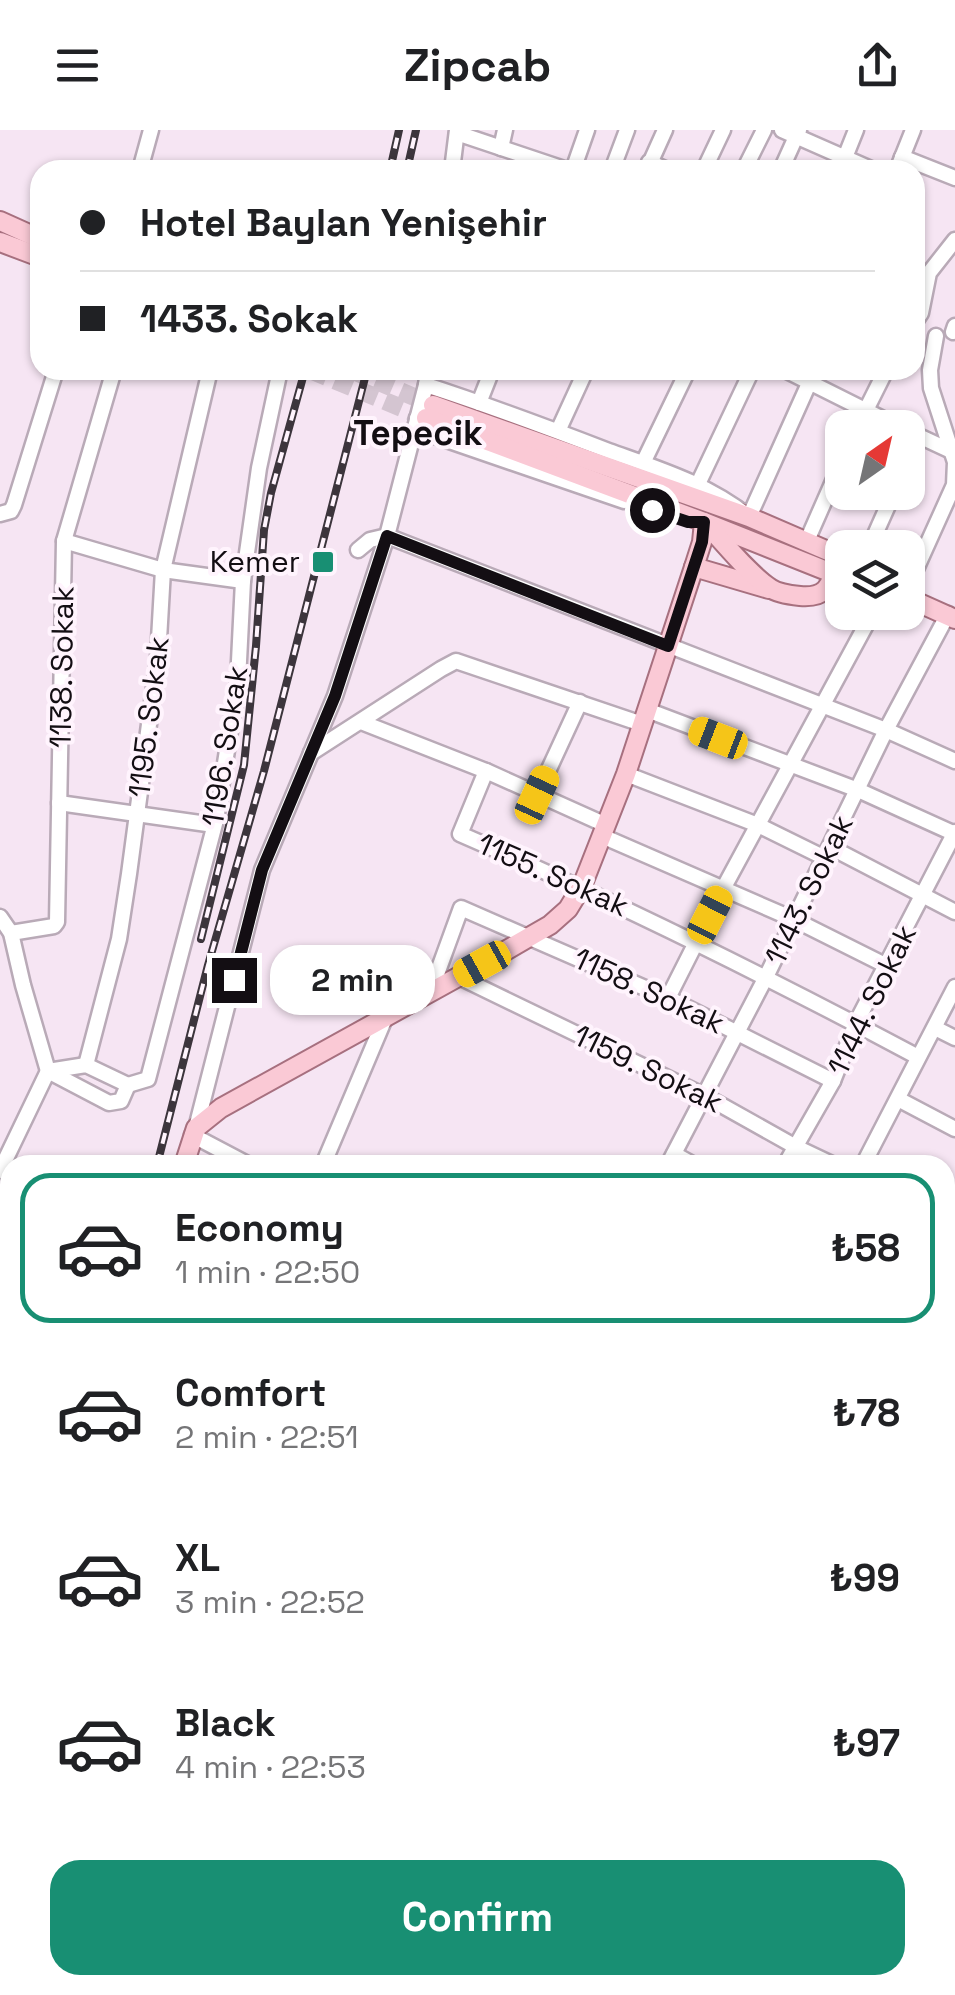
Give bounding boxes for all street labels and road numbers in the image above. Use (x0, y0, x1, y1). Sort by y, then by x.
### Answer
street label: 1138. Sokak (41, 586, 82, 748)
street label: 1195. Sokak (119, 634, 178, 800)
street label: 1196. Sokak (193, 663, 256, 829)
street label: 1143. Sokak (755, 808, 862, 971)
street label: 1155. Sokak (472, 824, 635, 925)
street label: 1144. Sokak (818, 918, 925, 1082)
street label: 1158. Sokak (567, 939, 731, 1042)
street label: 1159. Sokak (567, 1016, 729, 1121)

